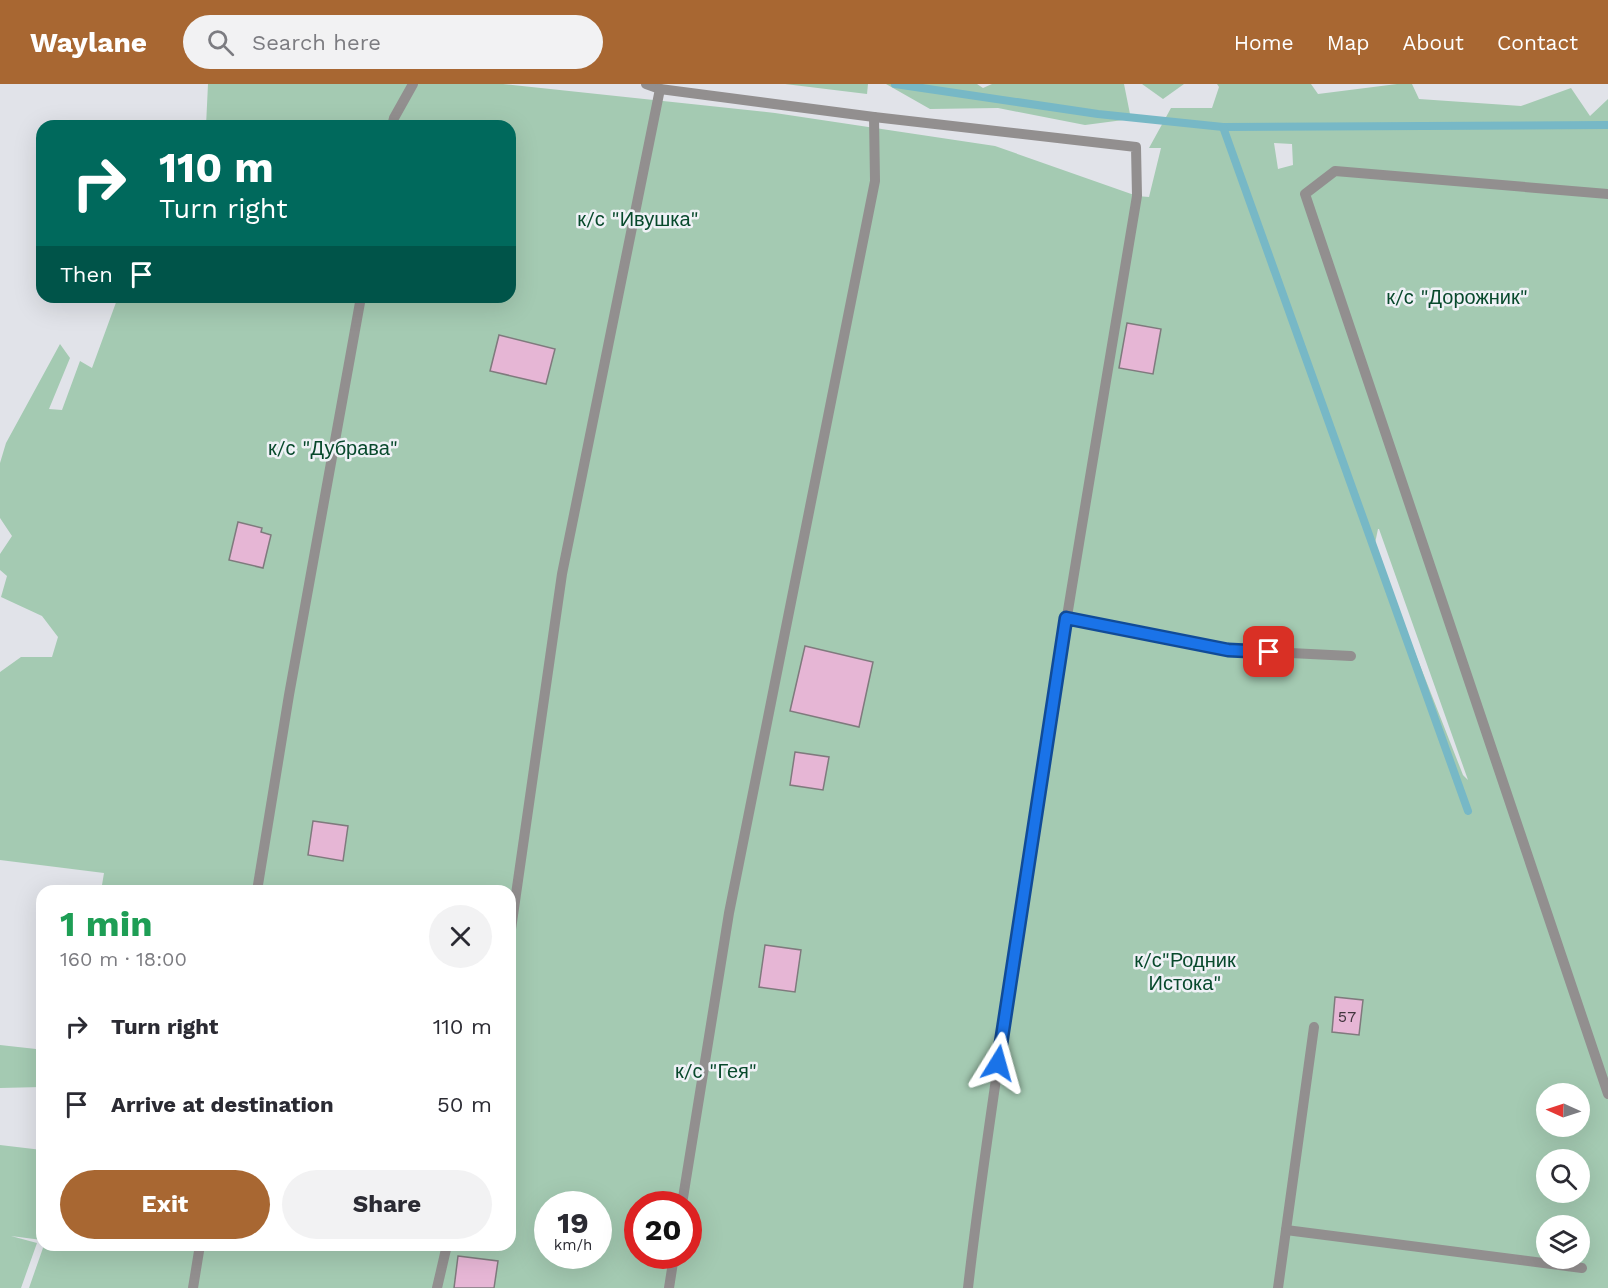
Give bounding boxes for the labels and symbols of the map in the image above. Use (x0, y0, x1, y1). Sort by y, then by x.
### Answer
park label: к/с "Ивушка" (577, 207, 699, 231)
park label: к/с "Дорожник" (1386, 285, 1528, 309)
park label: к/с "Дубрава" (268, 436, 398, 460)
pin (1243, 626, 1294, 677)
park label: к/с"Родник Истока" (1134, 948, 1236, 995)
house number: 57 (1338, 1007, 1356, 1026)
position arrow (966, 1031, 1030, 1095)
park label: к/с "Гея" (675, 1059, 757, 1083)
north arrow (1536, 1083, 1590, 1137)
speed limit sign: 20 (624, 1191, 702, 1269)

